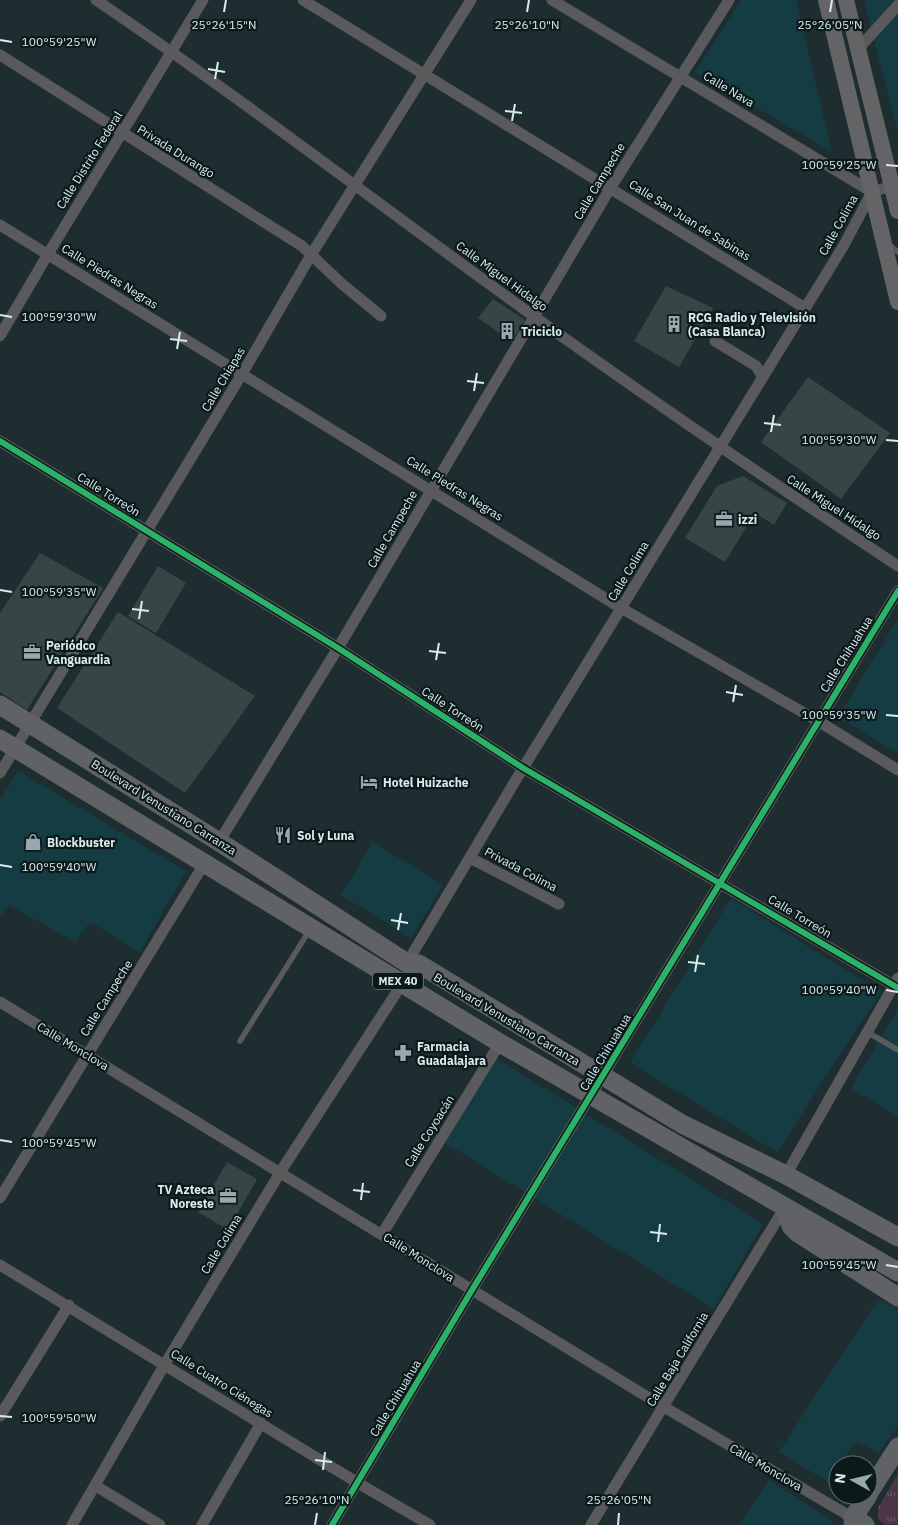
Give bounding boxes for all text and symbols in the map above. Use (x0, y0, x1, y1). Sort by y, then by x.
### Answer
text: 25°26'15"N (191, 17, 257, 32)
text: 25°26'10"N (494, 17, 560, 32)
text: 25°26'05"N (797, 17, 863, 32)
text: 100°59'25"W (22, 34, 97, 49)
street label: Calle Nava (701, 68, 758, 110)
street label: Calle Distrito Federal (53, 108, 125, 212)
street label: Privada Durango (135, 121, 218, 181)
street label: Calle Campeche (570, 139, 628, 222)
text: 100°59'25"W (802, 157, 877, 172)
street label: Calle San Juan de Sabinas (626, 176, 754, 264)
street label: Calle Colima (815, 192, 861, 258)
street label: Calle Miguel Hidalgo (453, 238, 551, 314)
street label: Calle Piedras Negras (59, 240, 161, 312)
text: 100°59'30"W (22, 309, 97, 324)
place label: RCG Radio y Televisión (Casa Blanca) (688, 310, 816, 339)
building icon: RCG Radio y Televisión (Casa Blanca) (664, 314, 684, 334)
building icon: Triciclo (497, 321, 517, 341)
place label: Triciclo (521, 324, 562, 339)
street label: Calle Chiapas (198, 344, 248, 414)
text: 100°59'30"W (802, 432, 877, 447)
street label: Calle Piedras Negras (404, 452, 506, 524)
street label: Calle Torreón (75, 469, 143, 519)
street label: Calle Miguel Hidalgo (784, 471, 884, 543)
street label: Calle Campeche (364, 487, 420, 570)
office icon: izzi (714, 509, 734, 529)
place label: izzi (738, 512, 757, 527)
street label: Calle Colima (604, 538, 652, 604)
text: 100°59'35"W (22, 584, 97, 599)
street label: Calle Chihuahua (817, 613, 876, 695)
place label: Periódco Vanguardia (46, 638, 110, 667)
office icon: Periódco Vanguardia (22, 642, 42, 662)
street label: Calle Torreón (419, 683, 487, 735)
text: 100°59'35"W (802, 707, 877, 722)
street label: Boulevard Venustiano Carranza (89, 756, 240, 858)
hotel icon: Hotel Huizache (359, 772, 379, 792)
place label: Hotel Huizache (383, 775, 469, 790)
restaurant icon: Sol y Luna (273, 825, 293, 845)
place label: Sol y Luna (297, 828, 355, 843)
shop icon: Blockbuster (23, 832, 43, 852)
place label: Blockbuster (47, 835, 115, 850)
street label: Privada Colima (482, 844, 560, 895)
text: 100°59'40"W (22, 859, 97, 874)
street label: Calle Torreón (766, 891, 834, 941)
street label: Calle Campeche (77, 957, 136, 1039)
street label: Boulevard Venustiano Carranza (431, 969, 583, 1069)
road number: MEX 40 (373, 972, 423, 989)
text: 100°59'40"W (802, 982, 877, 997)
street label: Calle Chihuahua (576, 1010, 634, 1093)
street label: Calle Monclova (34, 1019, 112, 1074)
place label: Farmacia Guadalajara (417, 1039, 486, 1068)
pharmacy icon: Farmacia Guadalajara (393, 1043, 413, 1063)
street label: Calle Coyoacán (401, 1092, 457, 1170)
text: 100°59'45"W (22, 1135, 97, 1150)
place label: TV Azteca Noreste (157, 1182, 214, 1211)
office icon: TV Azteca Noreste (218, 1186, 238, 1206)
street label: Calle Colima (197, 1211, 245, 1277)
street label: Calle Monclova (381, 1229, 458, 1285)
text: 100°59'45"W (802, 1257, 877, 1272)
street label: Calle Baja California (643, 1309, 711, 1409)
street label: Calle Cuatro Ciénegas (168, 1345, 276, 1421)
street label: Calle Chihuahua (366, 1356, 424, 1439)
text: 100°59'50"W (22, 1410, 97, 1425)
street label: Calle Monclova (727, 1440, 805, 1494)
north arrow (828, 1455, 878, 1505)
text: N (831, 1472, 850, 1484)
text: 25°26'10"N (284, 1492, 350, 1507)
text: 25°26'05"N (586, 1492, 652, 1507)

